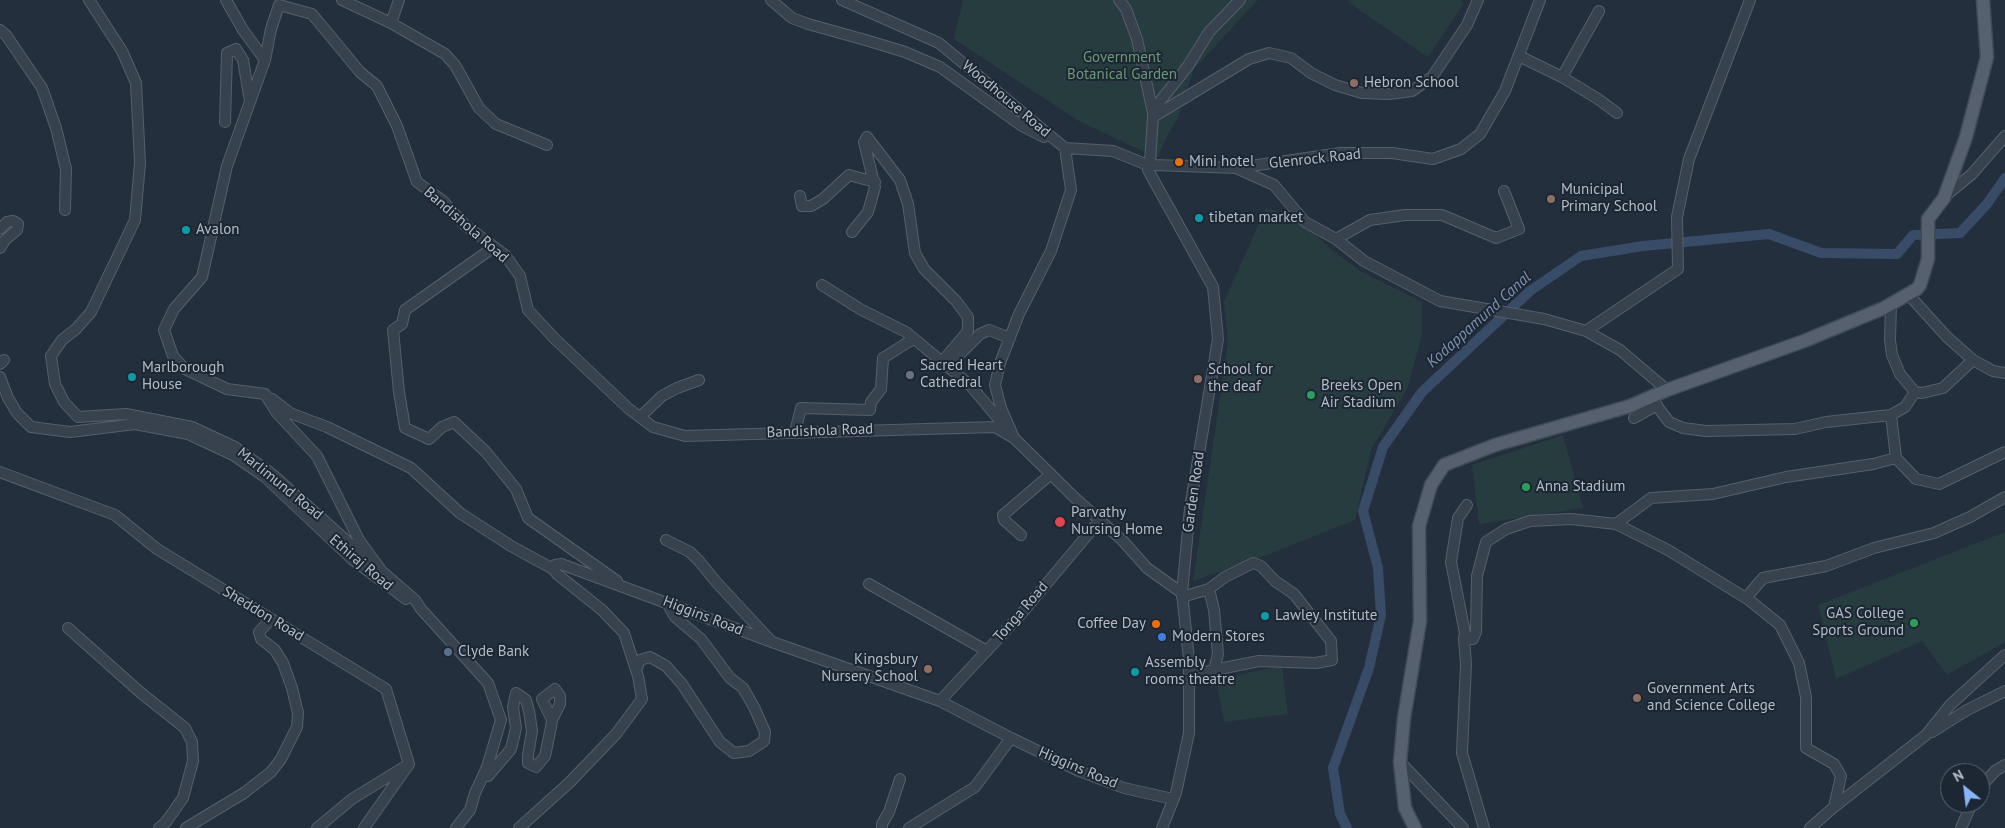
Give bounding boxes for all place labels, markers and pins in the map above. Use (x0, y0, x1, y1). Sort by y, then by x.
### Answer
place label: Hebron School (1364, 74, 1459, 92)
marker: Hebron School (1348, 77, 1360, 89)
place label: Mini hotel (1189, 153, 1254, 171)
marker: Mini hotel (1173, 156, 1185, 168)
place label: Municipal Primary School (1561, 181, 1657, 216)
marker: Municipal Primary School (1545, 193, 1557, 205)
place label: tibetan market (1209, 209, 1303, 227)
marker: tibetan market (1193, 212, 1205, 224)
place label: Avalon (196, 221, 240, 239)
marker: Avalon (180, 224, 192, 236)
place label: Sacred Heart Cathedral (920, 357, 1003, 392)
place label: Marlborough House (142, 359, 224, 394)
place label: School for the deaf (1208, 361, 1273, 396)
marker: Sacred Heart Cathedral (904, 369, 916, 381)
marker: Marlborough House (126, 371, 138, 383)
marker: School for the deaf (1192, 373, 1204, 385)
place label: Breeks Open Air Stadium (1321, 377, 1402, 412)
marker: Breeks Open Air Stadium (1305, 389, 1317, 401)
place label: Anna Stadium (1536, 478, 1625, 496)
marker: Anna Stadium (1520, 481, 1532, 493)
place label: Parvathy Nursing Home (1071, 504, 1163, 539)
marker: Parvathy Nursing Home (1053, 515, 1067, 529)
place label: GAS College Sports Ground (1812, 605, 1904, 640)
place label: Lawley Institute (1275, 607, 1377, 625)
marker: Lawley Institute (1259, 610, 1271, 622)
place label: Coffee Day (1077, 615, 1146, 633)
marker: GAS College Sports Ground (1908, 617, 1920, 629)
marker: Coffee Day (1150, 618, 1162, 630)
place label: Modern Stores (1172, 628, 1265, 646)
marker: Modern Stores (1156, 631, 1168, 643)
place label: Clyde Bank (458, 643, 529, 661)
marker: Clyde Bank (442, 646, 454, 658)
place label: Kingsbury Nursery School (821, 651, 918, 686)
place label: Assembly rooms theatre (1145, 654, 1235, 689)
marker: Kingsbury Nursery School (922, 663, 934, 675)
marker: Assembly rooms theatre (1129, 666, 1141, 678)
place label: Government Arts and Science College (1647, 680, 1775, 715)
marker: Government Arts and Science College (1631, 692, 1643, 704)

